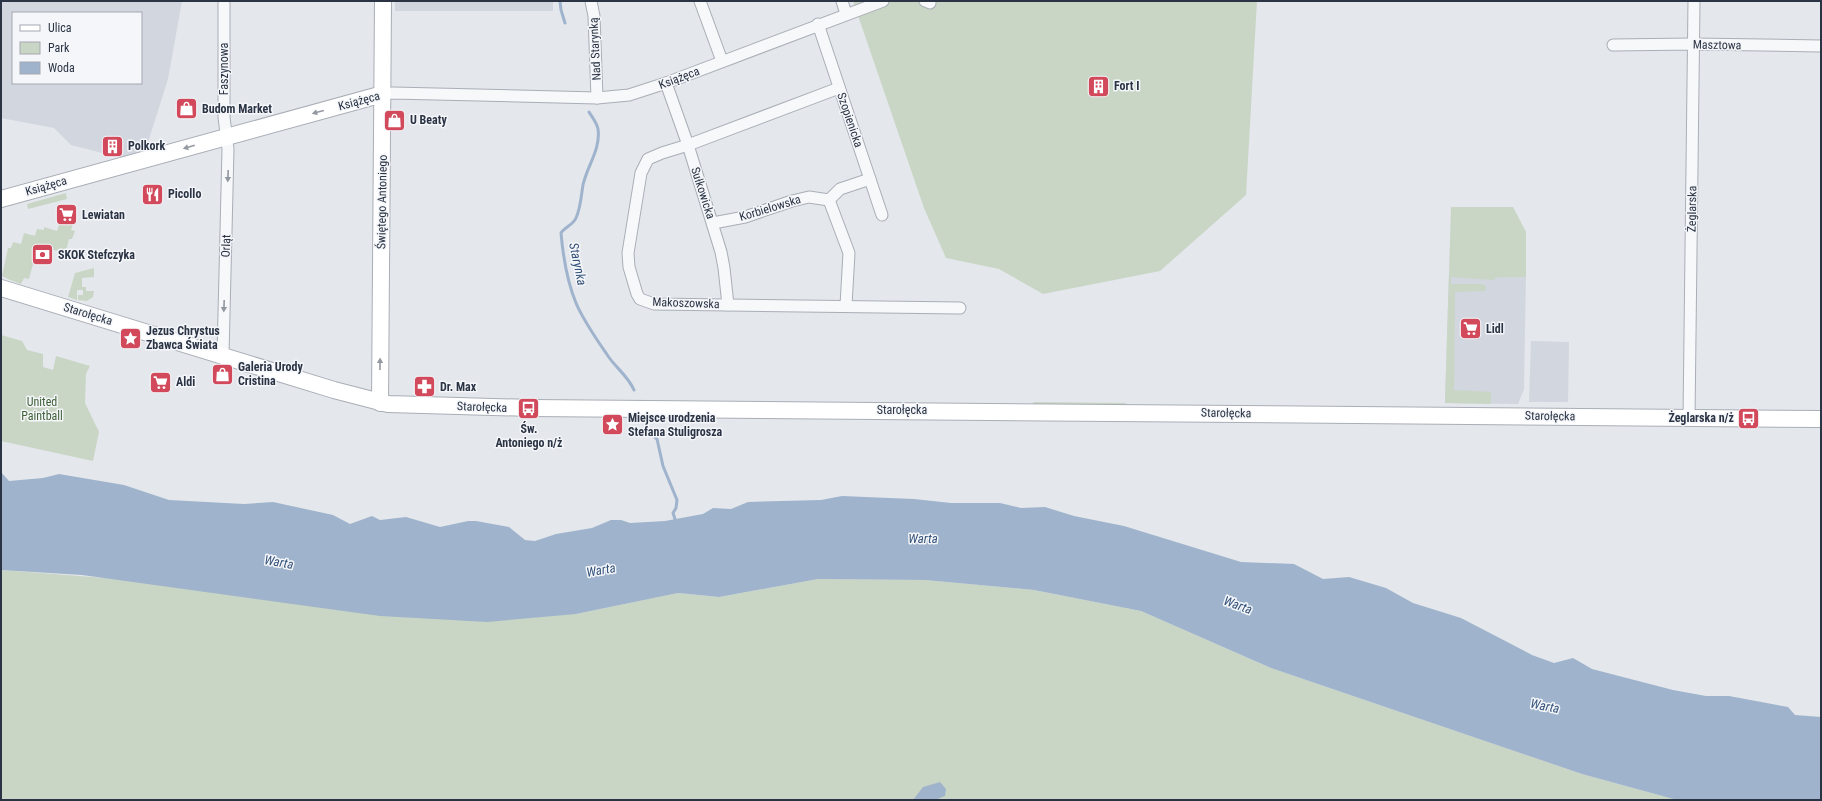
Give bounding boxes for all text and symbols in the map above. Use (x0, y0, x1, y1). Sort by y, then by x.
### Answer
legend (12, 12, 142, 84)
street label: Nad Starynką (586, 17, 604, 81)
text: Ulica (48, 21, 72, 35)
street label: Masztowa (1693, 38, 1742, 52)
text: Park (48, 41, 70, 55)
street label: Faszynowa (217, 43, 231, 95)
text: Woda (48, 61, 75, 75)
street label: Książęca (657, 64, 702, 92)
building icon: Fort I (1086, 73, 1112, 99)
place label: Fort I (1114, 79, 1140, 93)
street label: Książęca (337, 89, 382, 113)
street label: Szopienicka (834, 91, 866, 149)
shop icon: Budom Market (174, 96, 200, 122)
place label: Budom Market (202, 102, 272, 116)
shop icon: U Beaty (381, 107, 407, 133)
one-way arrow (312, 109, 324, 115)
place label: U Beaty (410, 113, 447, 127)
building icon: Polkork (100, 133, 126, 159)
place label: Polkork (128, 139, 165, 153)
one-way arrow (183, 144, 195, 150)
street label: Świętego Antoniego (373, 155, 390, 249)
street label: Sułkowicka (688, 165, 718, 221)
one-way arrow (224, 170, 231, 182)
street label: Książęca (24, 173, 69, 199)
restaurant icon: Picollo (140, 181, 166, 207)
street label: Żeglarska (1684, 185, 1699, 232)
place label: Picollo (168, 187, 201, 201)
street label: Korbielowska (738, 192, 803, 224)
supermarket icon: Lewiatan (53, 202, 79, 228)
place label: Lewiatan (82, 208, 125, 222)
street label: Orląt (219, 234, 233, 258)
water label: Starynka (566, 241, 590, 287)
bank icon: SKOK Stefczyka (30, 242, 56, 268)
place label: SKOK Stefczyka (58, 248, 135, 262)
street label: Makoszowska (652, 295, 720, 311)
street label: Starołęcka (62, 300, 114, 328)
one-way arrow (221, 300, 227, 313)
supermarket icon: Lidl (1457, 316, 1483, 342)
place label: Lidl (1486, 322, 1504, 336)
place label: Jezus Chrystus Zbawca Świata (146, 324, 220, 352)
place icon: Jezus Chrystus Zbawca Świata (118, 325, 144, 351)
one-way arrow (377, 357, 383, 370)
place label: Galeria Urody Cristina (238, 360, 303, 388)
shop icon: Galeria Urody Cristina (209, 361, 235, 387)
supermarket icon: Aldi (148, 369, 174, 395)
pharmacy icon: Dr. Max (412, 374, 438, 400)
place label: Aldi (176, 375, 195, 389)
place label: Dr. Max (440, 380, 477, 394)
park label: United Paintball (21, 395, 63, 423)
bus stop icon: Św. Antoniego n/ż (516, 395, 542, 421)
street label: Starołęcka (457, 399, 508, 415)
street label: Starołęcka (877, 403, 927, 417)
bus stop icon: Żeglarska n/ż (1736, 405, 1762, 431)
street label: Starołęcka (1201, 406, 1252, 420)
street label: Starołęcka (1525, 409, 1576, 423)
place label: Żeglarska n/ż (1668, 410, 1734, 425)
place label: Miejsce urodzenia Stefana Stuligrosza (628, 411, 723, 439)
place icon: Miejsce urodzenia Stefana Stuligrosza (599, 412, 625, 438)
place label: Św. Antoniego n/ż (495, 421, 563, 450)
water label: Warta (908, 531, 938, 546)
water label: Warta (263, 552, 295, 572)
water label: Warta (585, 560, 617, 580)
water label: Warta (1222, 593, 1254, 617)
water label: Warta (1529, 696, 1561, 716)

